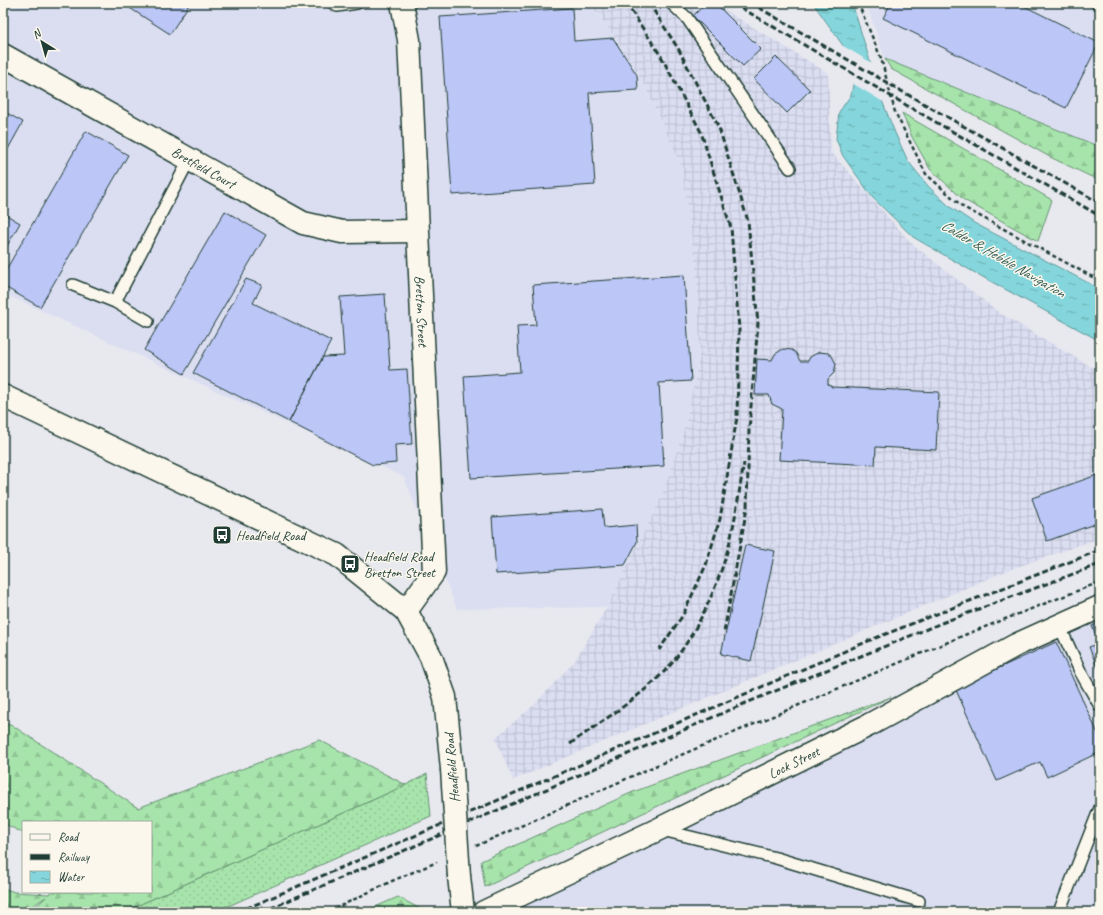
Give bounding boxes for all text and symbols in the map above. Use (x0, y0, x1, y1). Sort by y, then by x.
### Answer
north arrow (22, 22, 62, 62)
text: N (29, 25, 45, 42)
street label: Bretfield Court (169, 143, 241, 193)
water label: Calder & Hebble Navigation (938, 216, 1069, 303)
street label: Bretton Street (412, 275, 432, 348)
bus stop icon: Headfield Road (211, 524, 233, 546)
place label: Headfield Road (236, 527, 308, 544)
place label: Headfield Road Bretton Street (364, 548, 436, 581)
bus stop icon: Headfield Road Bretton Street (339, 553, 361, 575)
street label: Headfield Road (440, 730, 463, 803)
street label: Lock Street (765, 742, 823, 782)
legend (22, 821, 152, 893)
text: Road (58, 829, 80, 845)
text: Railway (58, 849, 90, 865)
text: Water (58, 869, 86, 885)

